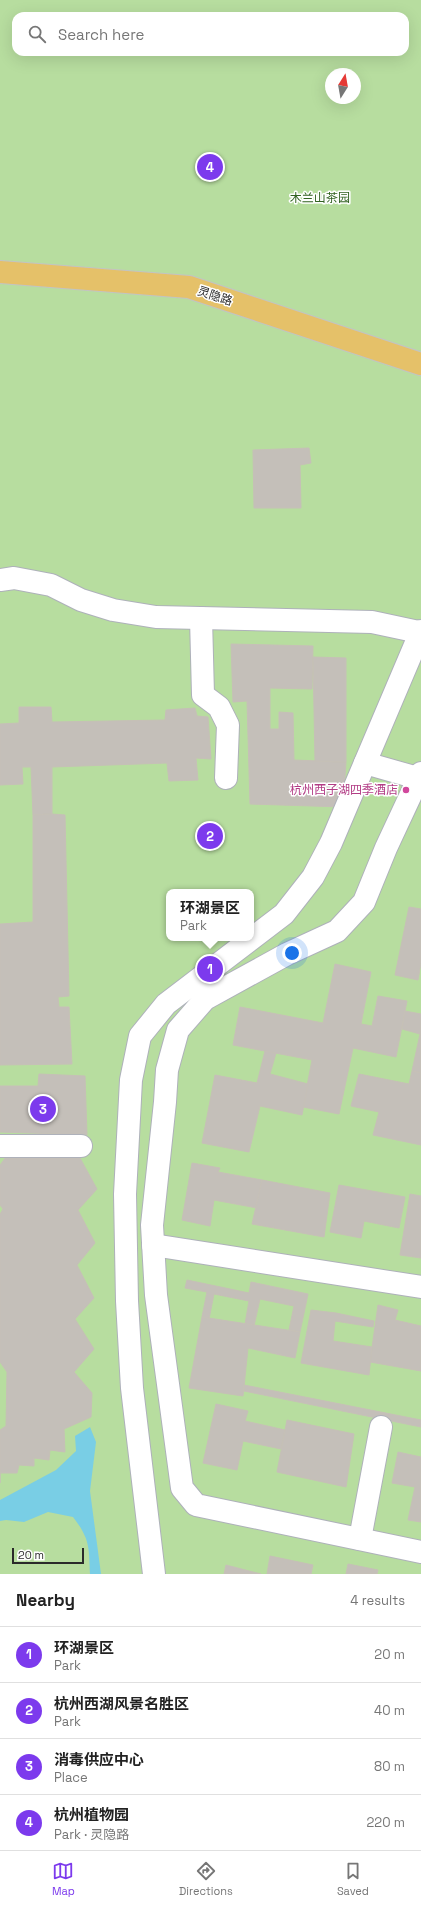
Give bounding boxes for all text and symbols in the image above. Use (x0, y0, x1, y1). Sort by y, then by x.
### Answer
search box (12, 12, 409, 56)
icon: search (26, 23, 48, 45)
text: Search here (58, 25, 144, 44)
north arrow (325, 68, 361, 104)
pin: 4 (197, 152, 223, 182)
park label: 木兰山茶园 (290, 190, 350, 206)
street label: 灵隐路 (195, 283, 235, 309)
place label: 杭州西子湖四季酒店 (290, 782, 398, 798)
marker: 杭州西子湖四季酒店 (401, 785, 411, 795)
pin: 2 (197, 821, 223, 851)
popup (166, 889, 254, 941)
text: 环湖景区 (180, 898, 240, 917)
text: Park (180, 917, 207, 934)
your location (282, 943, 302, 963)
pin: 1 (197, 954, 223, 984)
pin: 3 (30, 1094, 56, 1124)
scale bar (12, 1546, 84, 1565)
text: 20 m (18, 1548, 44, 1562)
text: Nearby (16, 1589, 75, 1611)
text: 4 results (350, 1592, 405, 1609)
text: 环湖景区 (54, 1638, 114, 1657)
text: 1 (26, 1646, 32, 1663)
text: 20 m (374, 1646, 405, 1663)
text: Park (54, 1657, 81, 1674)
text: 杭州西湖风景名胜区 (54, 1694, 189, 1713)
text: 2 (25, 1702, 33, 1719)
text: 40 m (374, 1702, 405, 1719)
text: Park (54, 1713, 81, 1730)
text: 消毒供应中心 (54, 1750, 144, 1769)
text: 3 (25, 1758, 33, 1775)
text: 80 m (374, 1758, 405, 1775)
text: Place (54, 1769, 88, 1786)
text: 杭州植物园 (54, 1805, 129, 1824)
text: 4 (25, 1814, 33, 1831)
text: 220 m (366, 1814, 405, 1831)
text: Park · 灵隐路 (54, 1826, 129, 1843)
tab: Map (52, 1860, 75, 1898)
tab: Directions (179, 1860, 233, 1898)
tab: Saved (337, 1860, 369, 1898)

